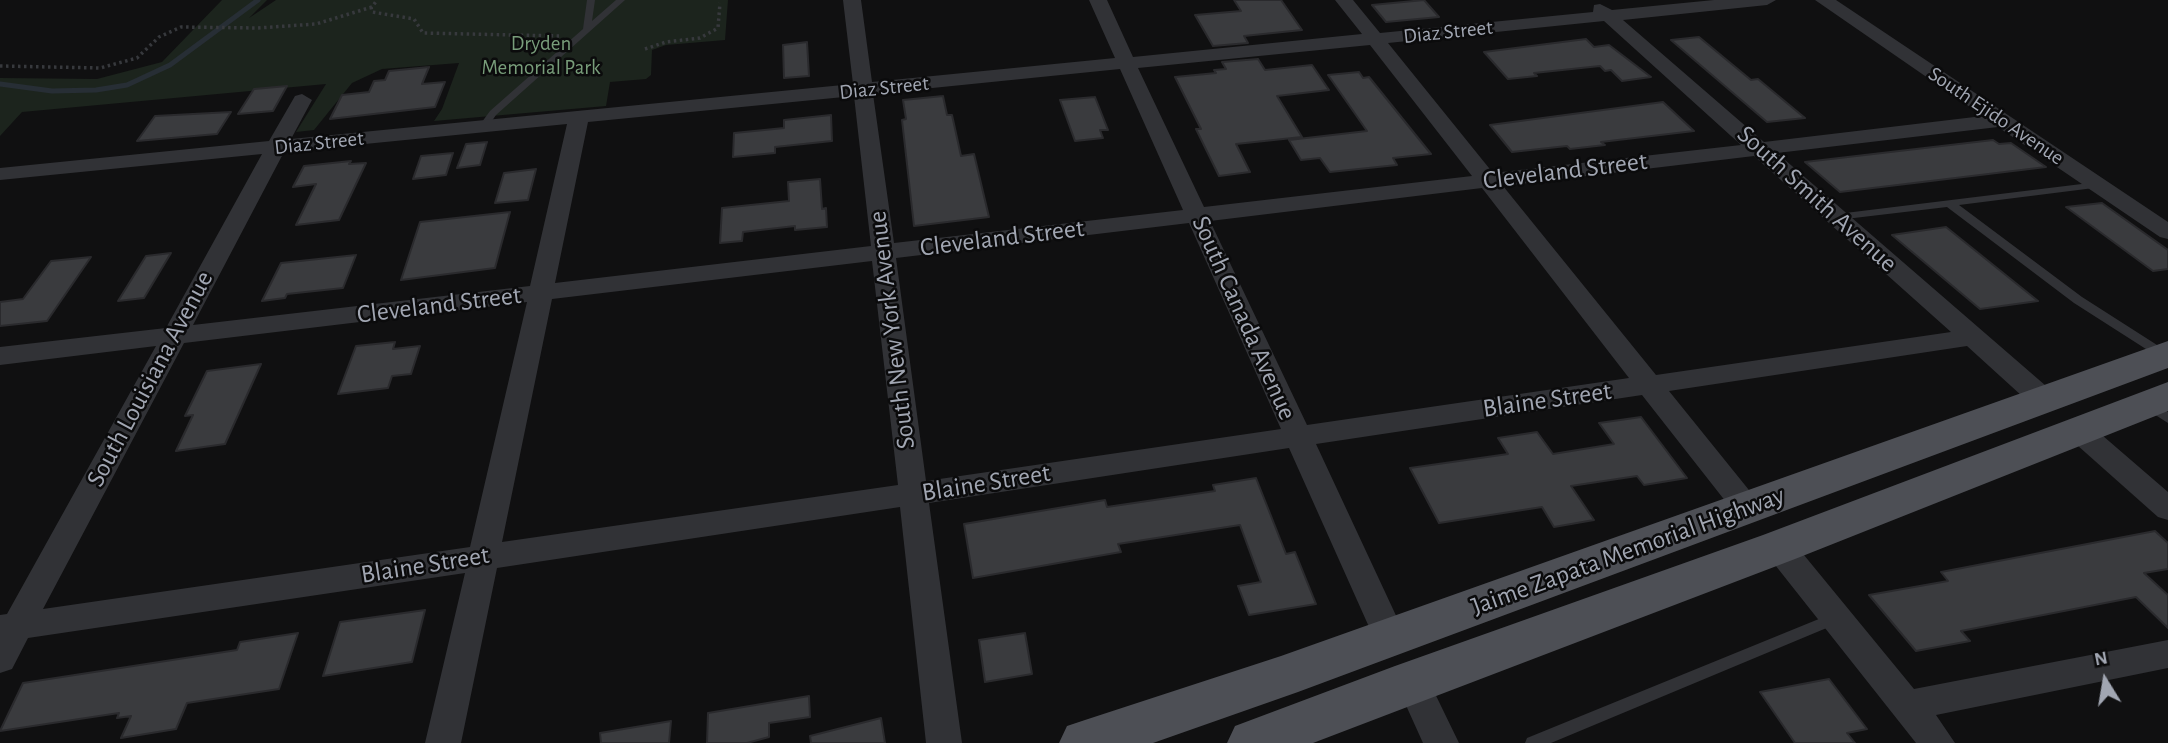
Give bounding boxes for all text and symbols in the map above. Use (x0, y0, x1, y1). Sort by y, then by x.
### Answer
street label: Diaz Street (1402, 15, 1494, 49)
park label: Dryden Memorial Park (481, 31, 601, 81)
street label: South Ejido Avenue (1923, 61, 2069, 171)
street label: Diaz Street (838, 71, 930, 105)
street label: South Smith Avenue (1730, 119, 1904, 279)
street label: Diaz Street (273, 126, 365, 160)
street label: Cleveland Street (1481, 145, 1649, 197)
street label: South New York Avenue (862, 209, 922, 451)
street label: South Canada Avenue (1185, 211, 1303, 425)
street label: Cleveland Street (918, 212, 1086, 264)
street label: South Louisiana Avenue (80, 266, 220, 492)
street label: Cleveland Street (355, 279, 523, 331)
street label: Blaine Street (1481, 376, 1613, 424)
street label: Blaine Street (920, 457, 1052, 509)
street label: Jaime Zapata Memorial Highway (1467, 480, 1789, 622)
street label: Blaine Street (359, 539, 491, 591)
north arrow (2070, 645, 2140, 715)
text: N (2093, 648, 2109, 669)

